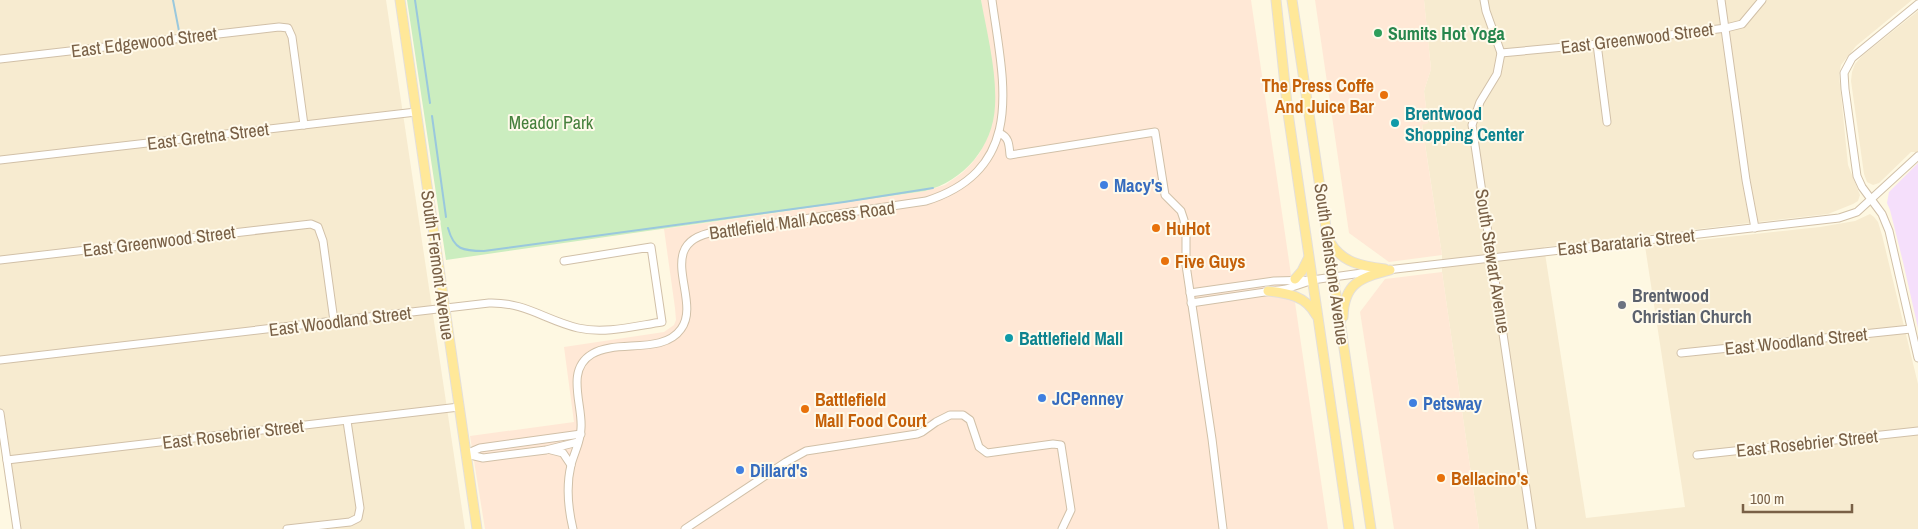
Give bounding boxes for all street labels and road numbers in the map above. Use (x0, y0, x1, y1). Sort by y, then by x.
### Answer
street label: East Greenwood Street (1559, 16, 1715, 60)
street label: East Edgewood Street (70, 21, 218, 63)
street label: East Gretna Street (146, 116, 270, 156)
street label: South Glenstone Avenue (1308, 182, 1356, 346)
street label: South Stewart Avenue (1469, 187, 1517, 335)
street label: South Fremont Avenue (415, 189, 461, 341)
street label: Battlefield Mall Access Road (708, 195, 896, 245)
street label: East Greenwood Street (81, 219, 237, 263)
street label: East Barataria Street (1556, 222, 1696, 262)
street label: East Woodland Street (267, 300, 413, 342)
street label: East Woodland Street (1723, 321, 1869, 361)
street label: East Rosebrier Street (161, 413, 305, 455)
street label: East Rosebrier Street (1735, 423, 1879, 463)

